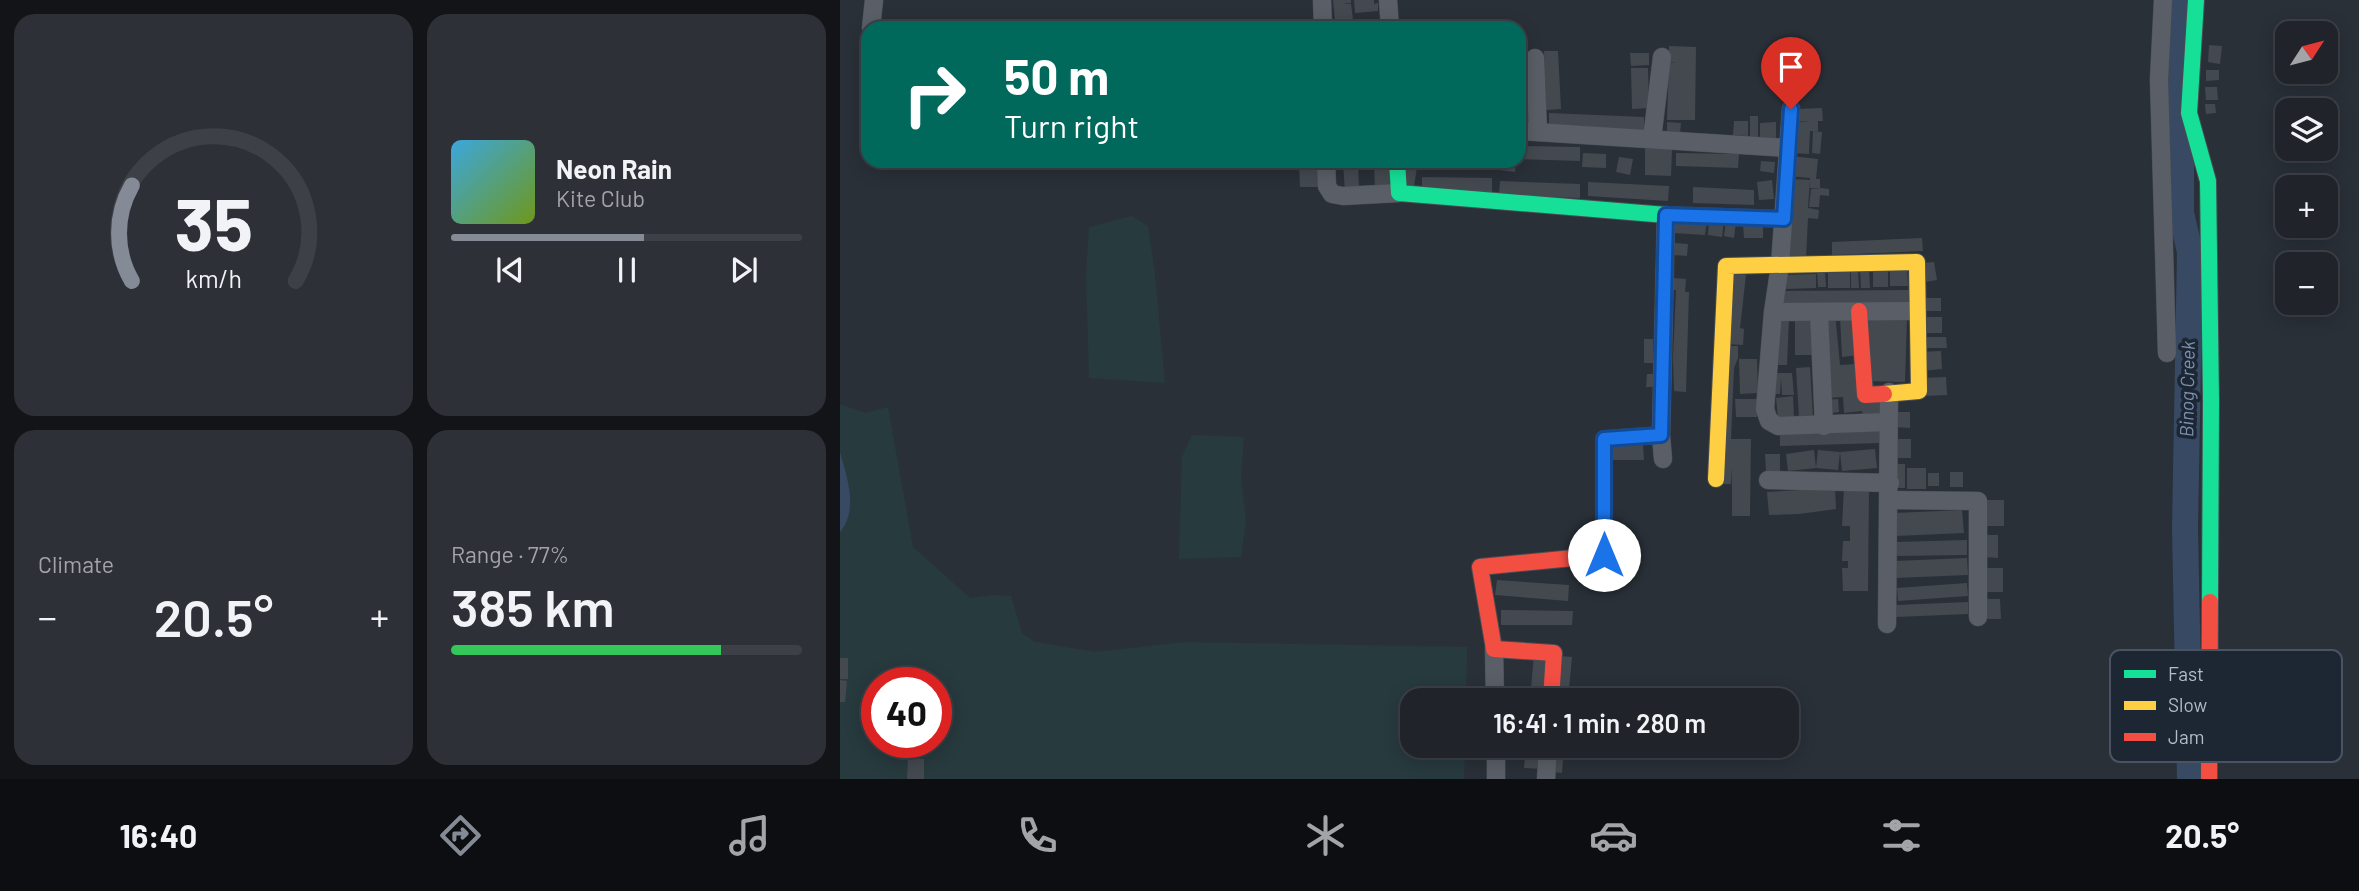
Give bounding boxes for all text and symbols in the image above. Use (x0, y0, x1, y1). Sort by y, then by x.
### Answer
north arrow (2275, 21, 2338, 84)
map controls (2275, 21, 2338, 315)
pin (1761, 37, 1821, 109)
text: 50 m (1004, 46, 1109, 105)
icon: arrive (1772, 48, 1810, 86)
icon: right (889, 49, 980, 140)
button: layers (2275, 98, 2338, 161)
text: Turn right (1004, 106, 1139, 144)
text: Neon Rain (556, 153, 672, 184)
button: + (2275, 175, 2338, 238)
text: 35 (174, 178, 253, 266)
text: Kite Club (556, 184, 645, 212)
icon: previous (491, 251, 529, 289)
icon: pause (608, 251, 646, 289)
icon: next (725, 251, 763, 289)
button: − (2275, 252, 2338, 315)
text: km/h (185, 263, 242, 293)
water label: Binog Creek (2174, 340, 2199, 437)
position arrow (1567, 518, 1641, 592)
text: Range · 77% (451, 540, 569, 568)
text: Climate (38, 550, 114, 578)
text: 385 km (451, 575, 615, 637)
text: 20.5° (154, 585, 273, 647)
text: − (38, 593, 57, 639)
text: + (370, 593, 389, 639)
legend (2110, 650, 2342, 762)
text: Fast (2168, 662, 2204, 685)
speed limit sign: 40 (861, 667, 952, 758)
text: Slow (2168, 693, 2207, 716)
text: 16:41 · 1 min · 280 m (1493, 707, 1706, 738)
text: Jam (2168, 725, 2204, 748)
icon: directions (436, 811, 485, 860)
icon: music (725, 811, 774, 860)
icon: phone (1013, 811, 1062, 860)
icon: climate (1301, 811, 1350, 860)
icon: car (1589, 811, 1638, 860)
icon: filters (1877, 811, 1926, 860)
text: 16:40 (120, 816, 197, 854)
text: 20.5° (2165, 816, 2239, 854)

